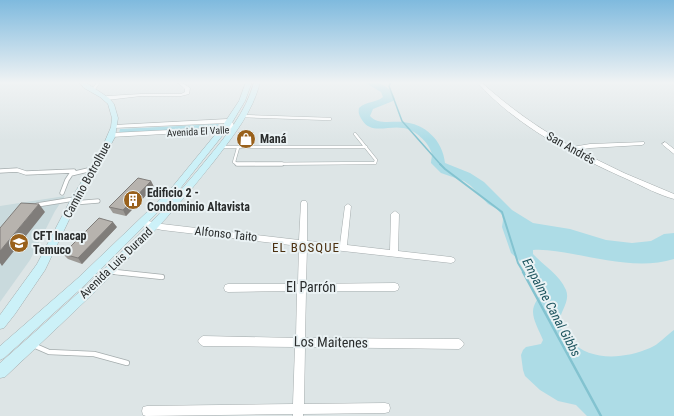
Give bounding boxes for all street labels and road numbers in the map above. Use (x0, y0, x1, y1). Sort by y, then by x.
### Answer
street label: Avenida El Valle (166, 124, 230, 139)
street label: San Andrés (544, 129, 598, 167)
street label: Camino Botrolhue (60, 139, 114, 220)
street label: Alfonso Taito (194, 224, 258, 244)
street label: Avenida Luis Durand (77, 225, 155, 301)
street label: El Parrón (286, 279, 336, 295)
street label: Los Maitenes (294, 333, 368, 351)

